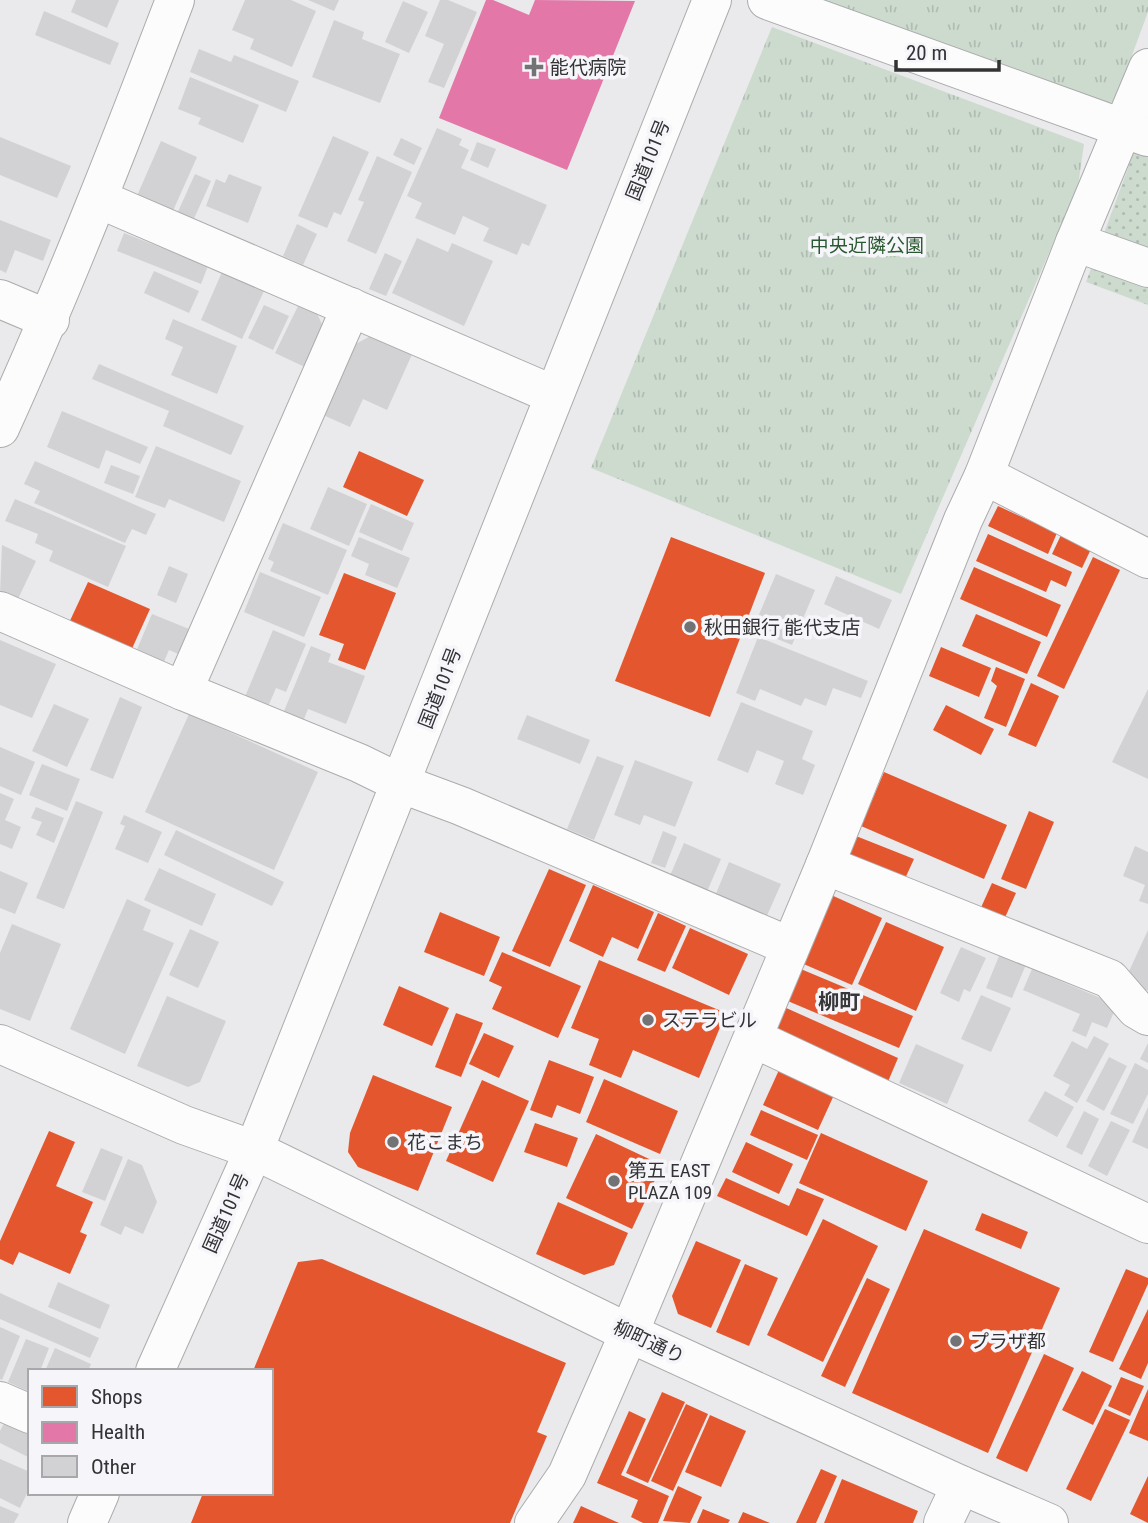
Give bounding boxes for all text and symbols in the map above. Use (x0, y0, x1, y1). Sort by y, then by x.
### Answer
scale bar (896, 28, 999, 72)
text: 20 m (906, 41, 947, 65)
place label: 能代病院 (550, 56, 626, 79)
marker: 能代病院 (524, 57, 544, 77)
street label: 国道101号 (621, 116, 675, 204)
park label: 中央近隣公園 (810, 234, 924, 257)
place label: 秋田銀行 能代支店 (704, 616, 860, 639)
marker: 秋田銀行 能代支店 (682, 619, 698, 635)
street label: 国道101号 (414, 644, 466, 732)
district label: 柳町 (818, 990, 860, 1014)
place label: ステラビル (662, 1009, 757, 1032)
marker: ステラビル (640, 1012, 656, 1028)
place label: 花こまち (407, 1131, 483, 1154)
marker: 花こまち (385, 1134, 401, 1150)
place label: 第五 EAST PLAZA 109 (628, 1159, 712, 1204)
street label: 国道101号 (198, 1169, 254, 1257)
marker: 第五 EAST PLAZA 109 (606, 1173, 622, 1189)
street label: 柳町通り (610, 1316, 688, 1368)
place label: プラザ都 (970, 1330, 1046, 1353)
marker: プラザ都 (948, 1333, 964, 1349)
legend (28, 1369, 273, 1495)
text: Shops (91, 1385, 143, 1409)
text: Health (91, 1420, 145, 1444)
text: Other (91, 1455, 136, 1479)

